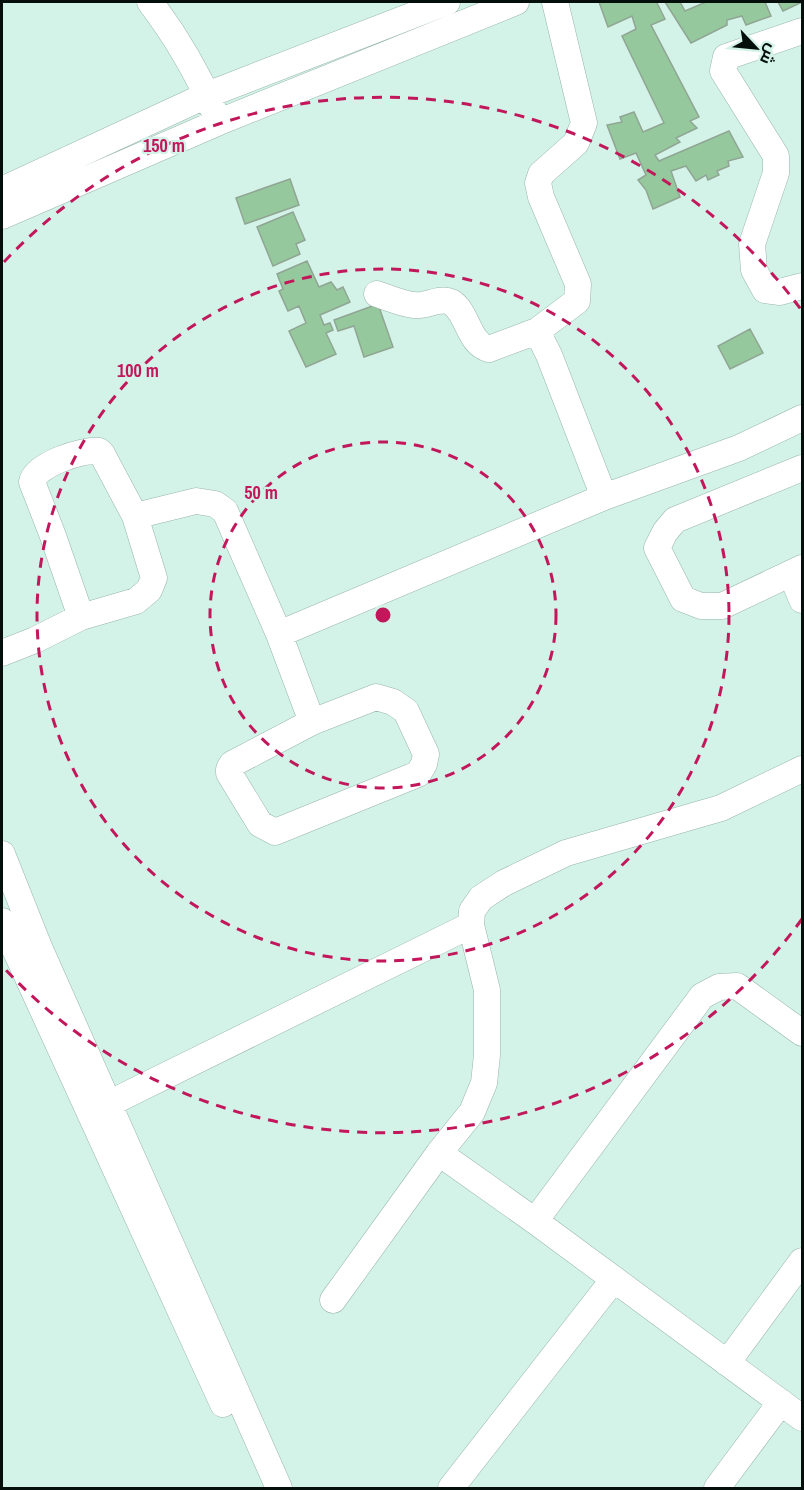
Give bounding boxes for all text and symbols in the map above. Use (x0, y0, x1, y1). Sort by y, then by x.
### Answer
north arrow (726, 18, 786, 78)
text: ش (755, 41, 784, 69)
text: 150 m (143, 133, 185, 158)
text: 100 m (117, 358, 159, 383)
text: 50 m (244, 480, 278, 505)
centre of rings (373, 605, 393, 625)

